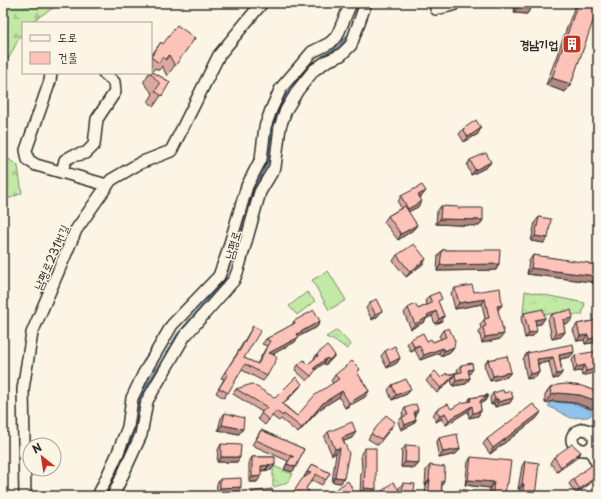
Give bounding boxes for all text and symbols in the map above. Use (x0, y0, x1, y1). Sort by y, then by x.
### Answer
legend (22, 22, 152, 74)
text: 도로 (58, 28, 77, 46)
building icon: 경남기업 (561, 33, 583, 55)
place label: 경남기업 (519, 35, 558, 53)
text: 건물 (58, 48, 78, 66)
street label: 남평로231번길 (29, 221, 74, 293)
street label: 남평로 (219, 229, 245, 261)
north arrow (22, 437, 62, 477)
text: N (29, 438, 45, 457)

